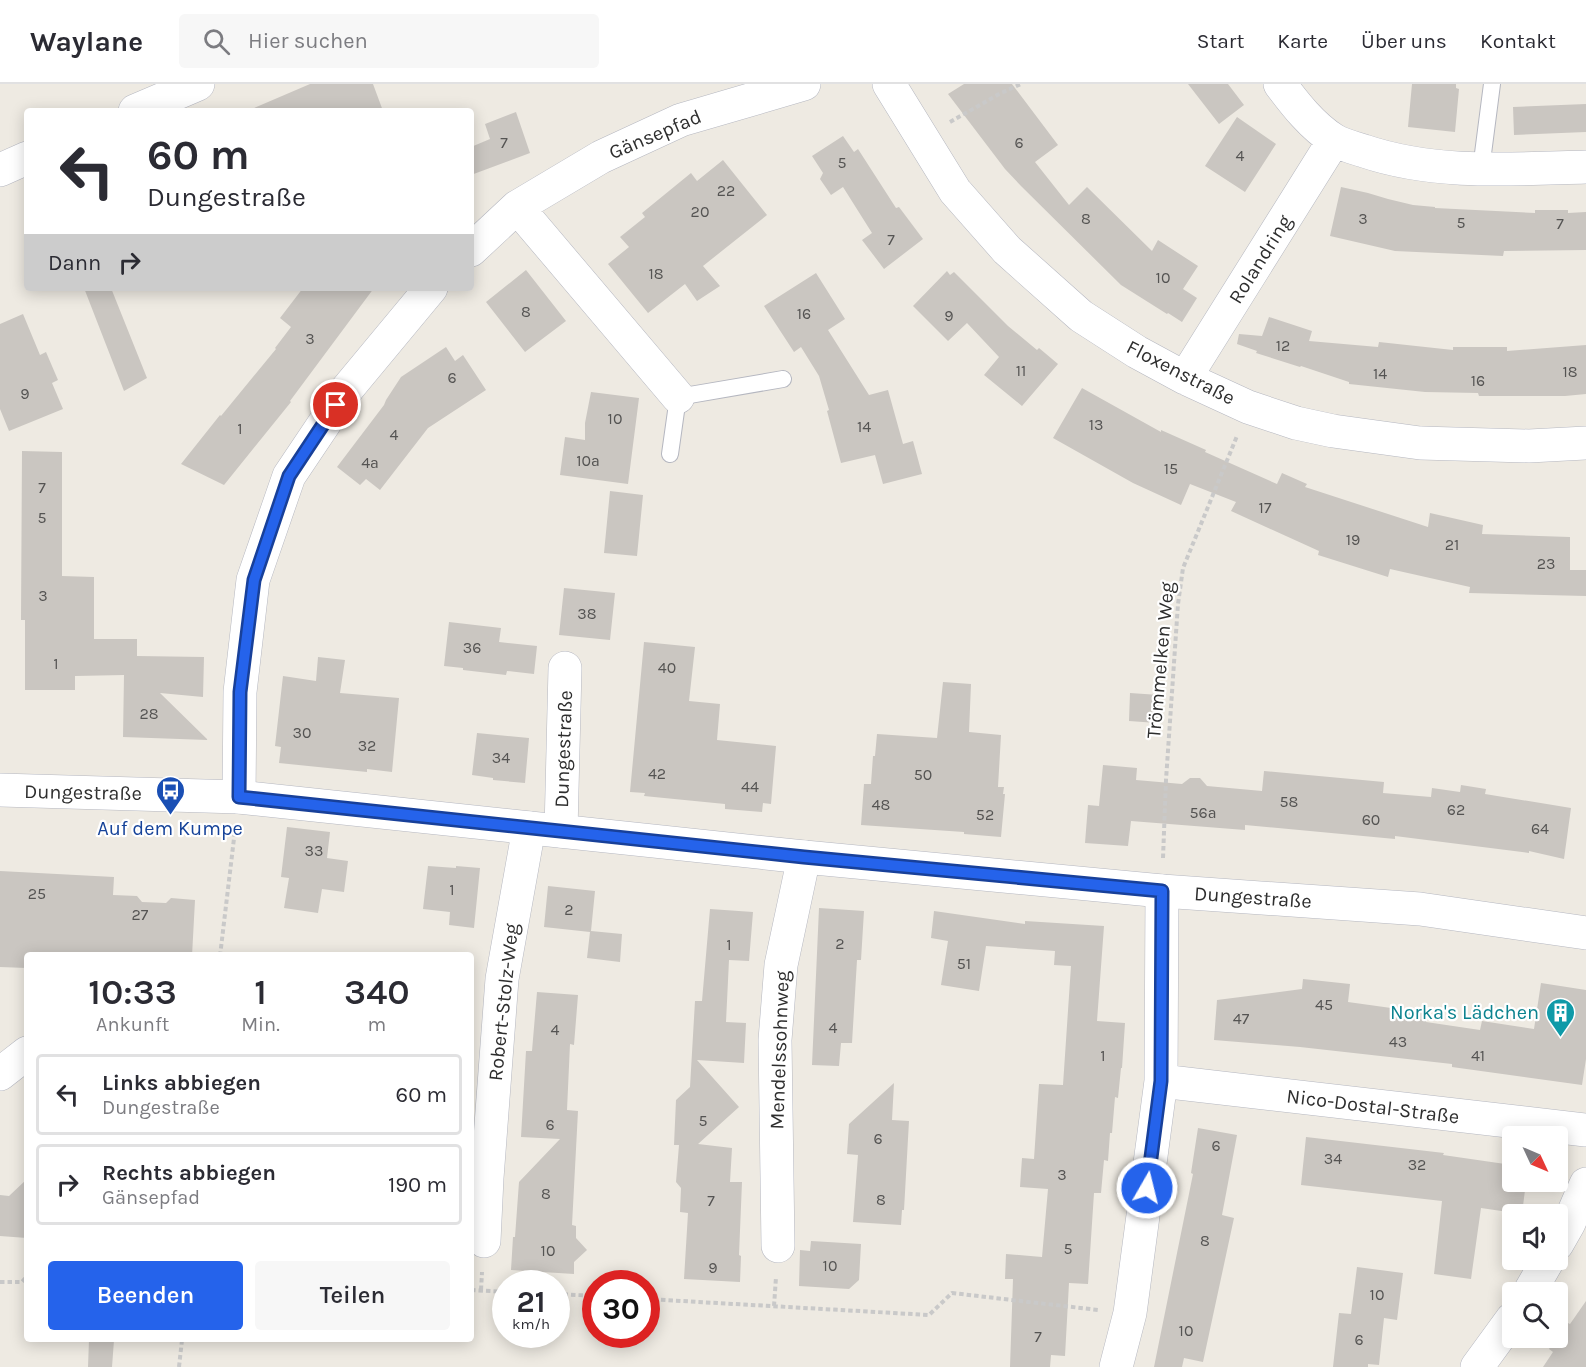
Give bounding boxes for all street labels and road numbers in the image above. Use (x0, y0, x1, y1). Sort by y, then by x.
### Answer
street label: Gänsepfad (606, 105, 705, 164)
street label: Rolandring (1224, 211, 1297, 308)
street label: Floxenstraße (1123, 335, 1239, 410)
street label: Trömmelken Weg (1142, 581, 1179, 739)
street label: Dungestraße (550, 690, 577, 808)
street label: Dungestraße (24, 780, 142, 805)
street label: Dungestraße (1193, 882, 1312, 913)
street label: Robert-Stolz-Weg (484, 922, 523, 1082)
street label: Mendelssohnweg (765, 970, 794, 1130)
street label: Nico-Dostal-Straße (1285, 1084, 1461, 1129)

